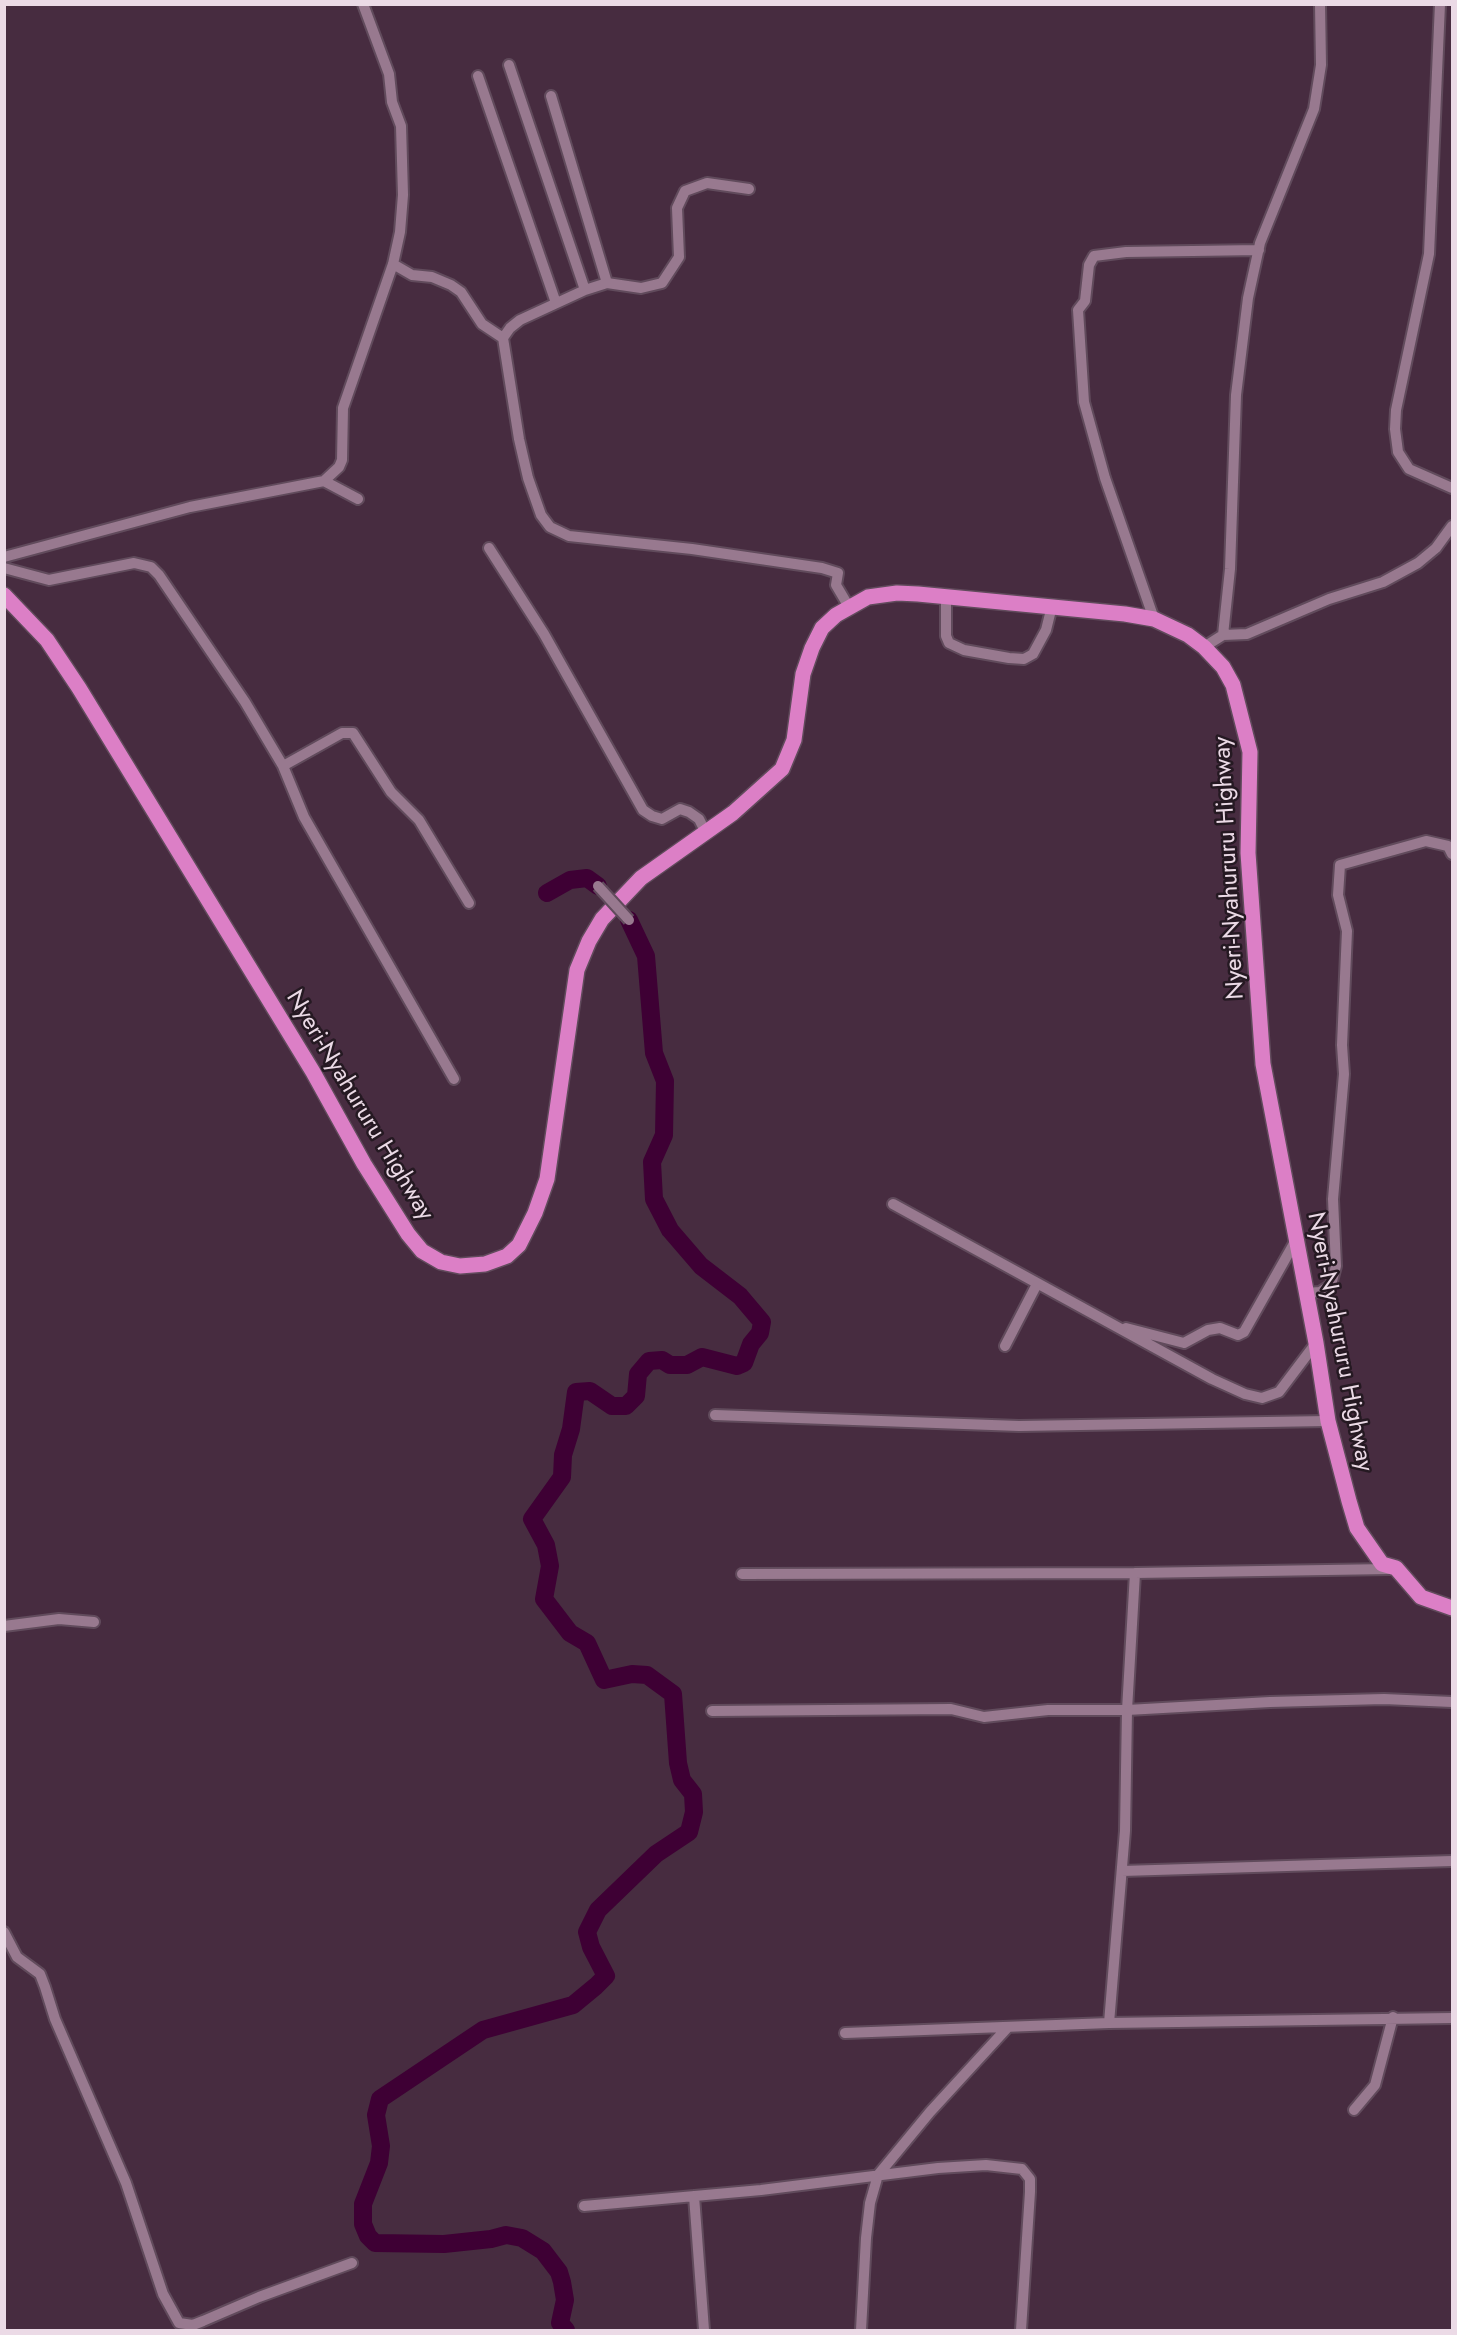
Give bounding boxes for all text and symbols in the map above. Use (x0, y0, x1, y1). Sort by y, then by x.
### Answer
street label: Nyeri-Nyahururu Highway (1209, 736, 1251, 1000)
street label: Nyeri-Nyahururu Highway (279, 986, 439, 1226)
street label: Nyeri-Nyahururu Highway (1300, 1210, 1378, 1474)

